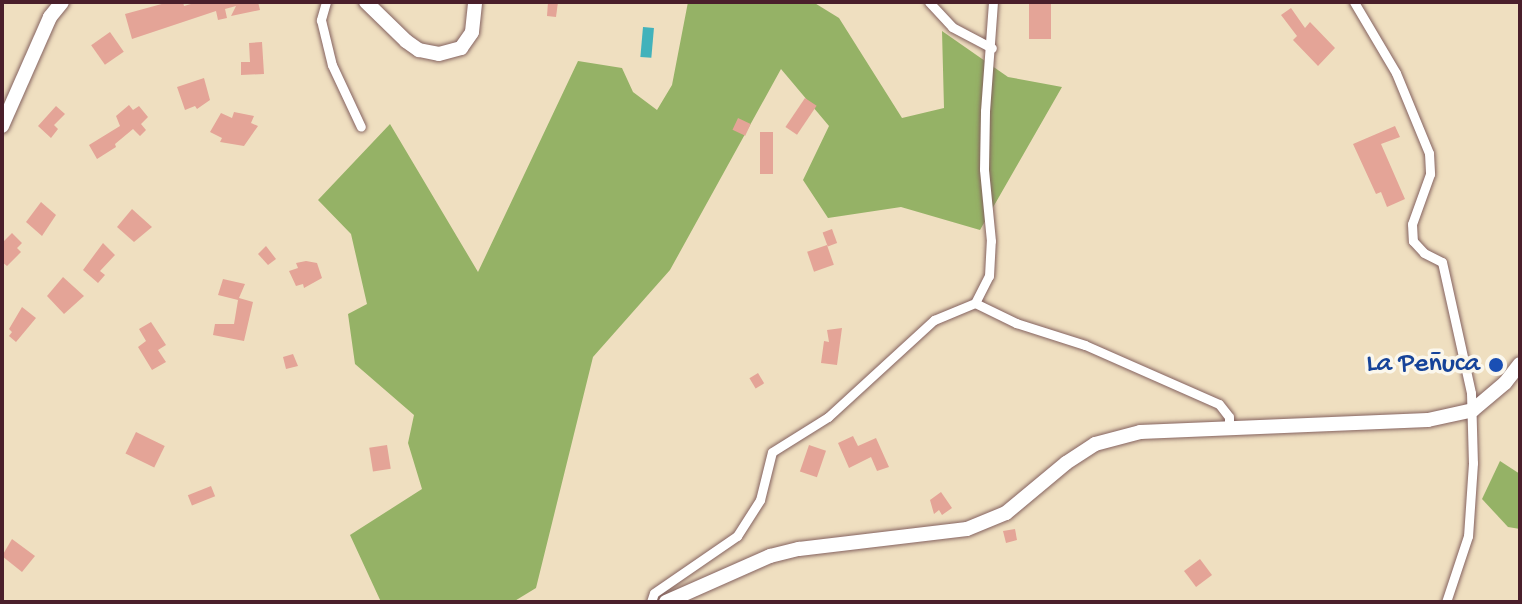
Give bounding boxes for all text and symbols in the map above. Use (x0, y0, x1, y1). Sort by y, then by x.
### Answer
place label: La Peñuca (1366, 348, 1480, 382)
marker: La Peñuca (1487, 356, 1505, 374)

